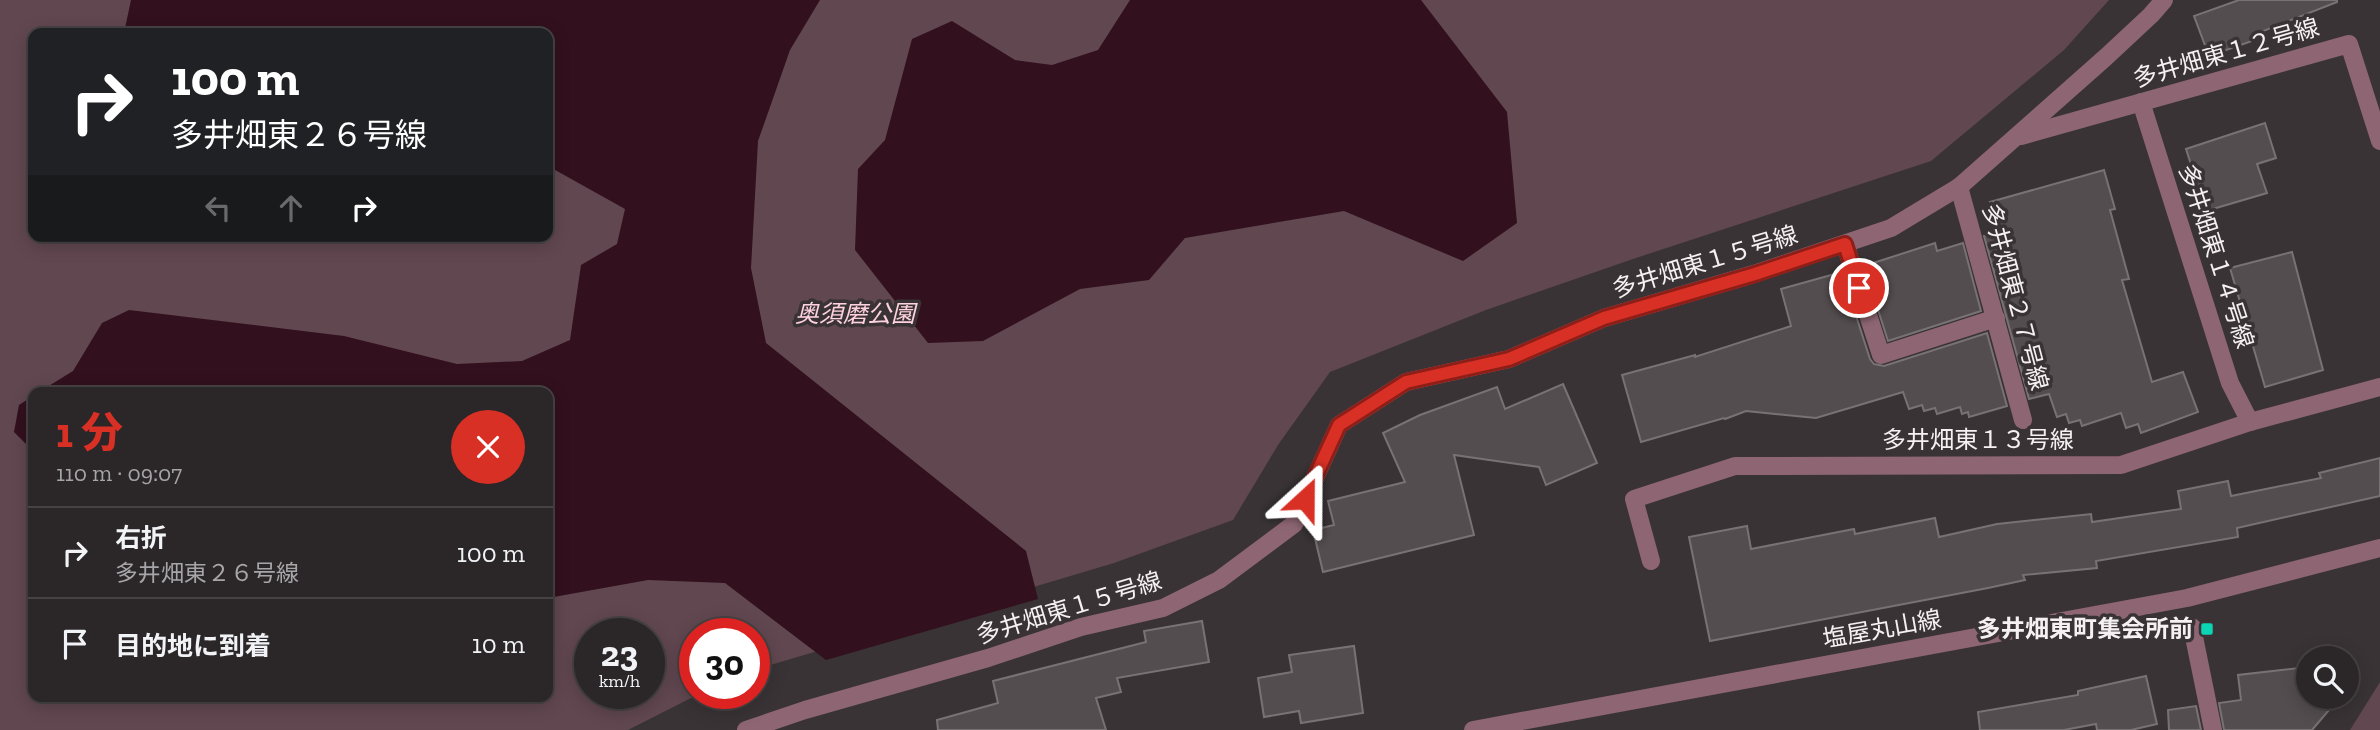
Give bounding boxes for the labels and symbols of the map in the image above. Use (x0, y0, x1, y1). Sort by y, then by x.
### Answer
street label: 多井畑東１２号線 (2130, 12, 2322, 93)
street label: 多井畑東１４号線 (2173, 160, 2260, 352)
street label: 多井畑東２７号線 (1977, 200, 2054, 393)
street label: 多井畑東１５号線 (1609, 220, 1801, 303)
pin (1829, 258, 1889, 318)
park label: 奥須磨公園 (795, 299, 918, 328)
street label: 多井畑東１３号線 (1882, 425, 2074, 454)
position arrow (1268, 462, 1342, 536)
street label: 多井畑東１５号線 (973, 566, 1165, 649)
street label: 塩屋丸山線 (1820, 604, 1944, 653)
place label: 多井畑東町集会所前 (1977, 614, 2193, 643)
speed limit sign: 30 (679, 618, 770, 709)
marker: 多井畑東町集会所前 (2199, 621, 2215, 637)

